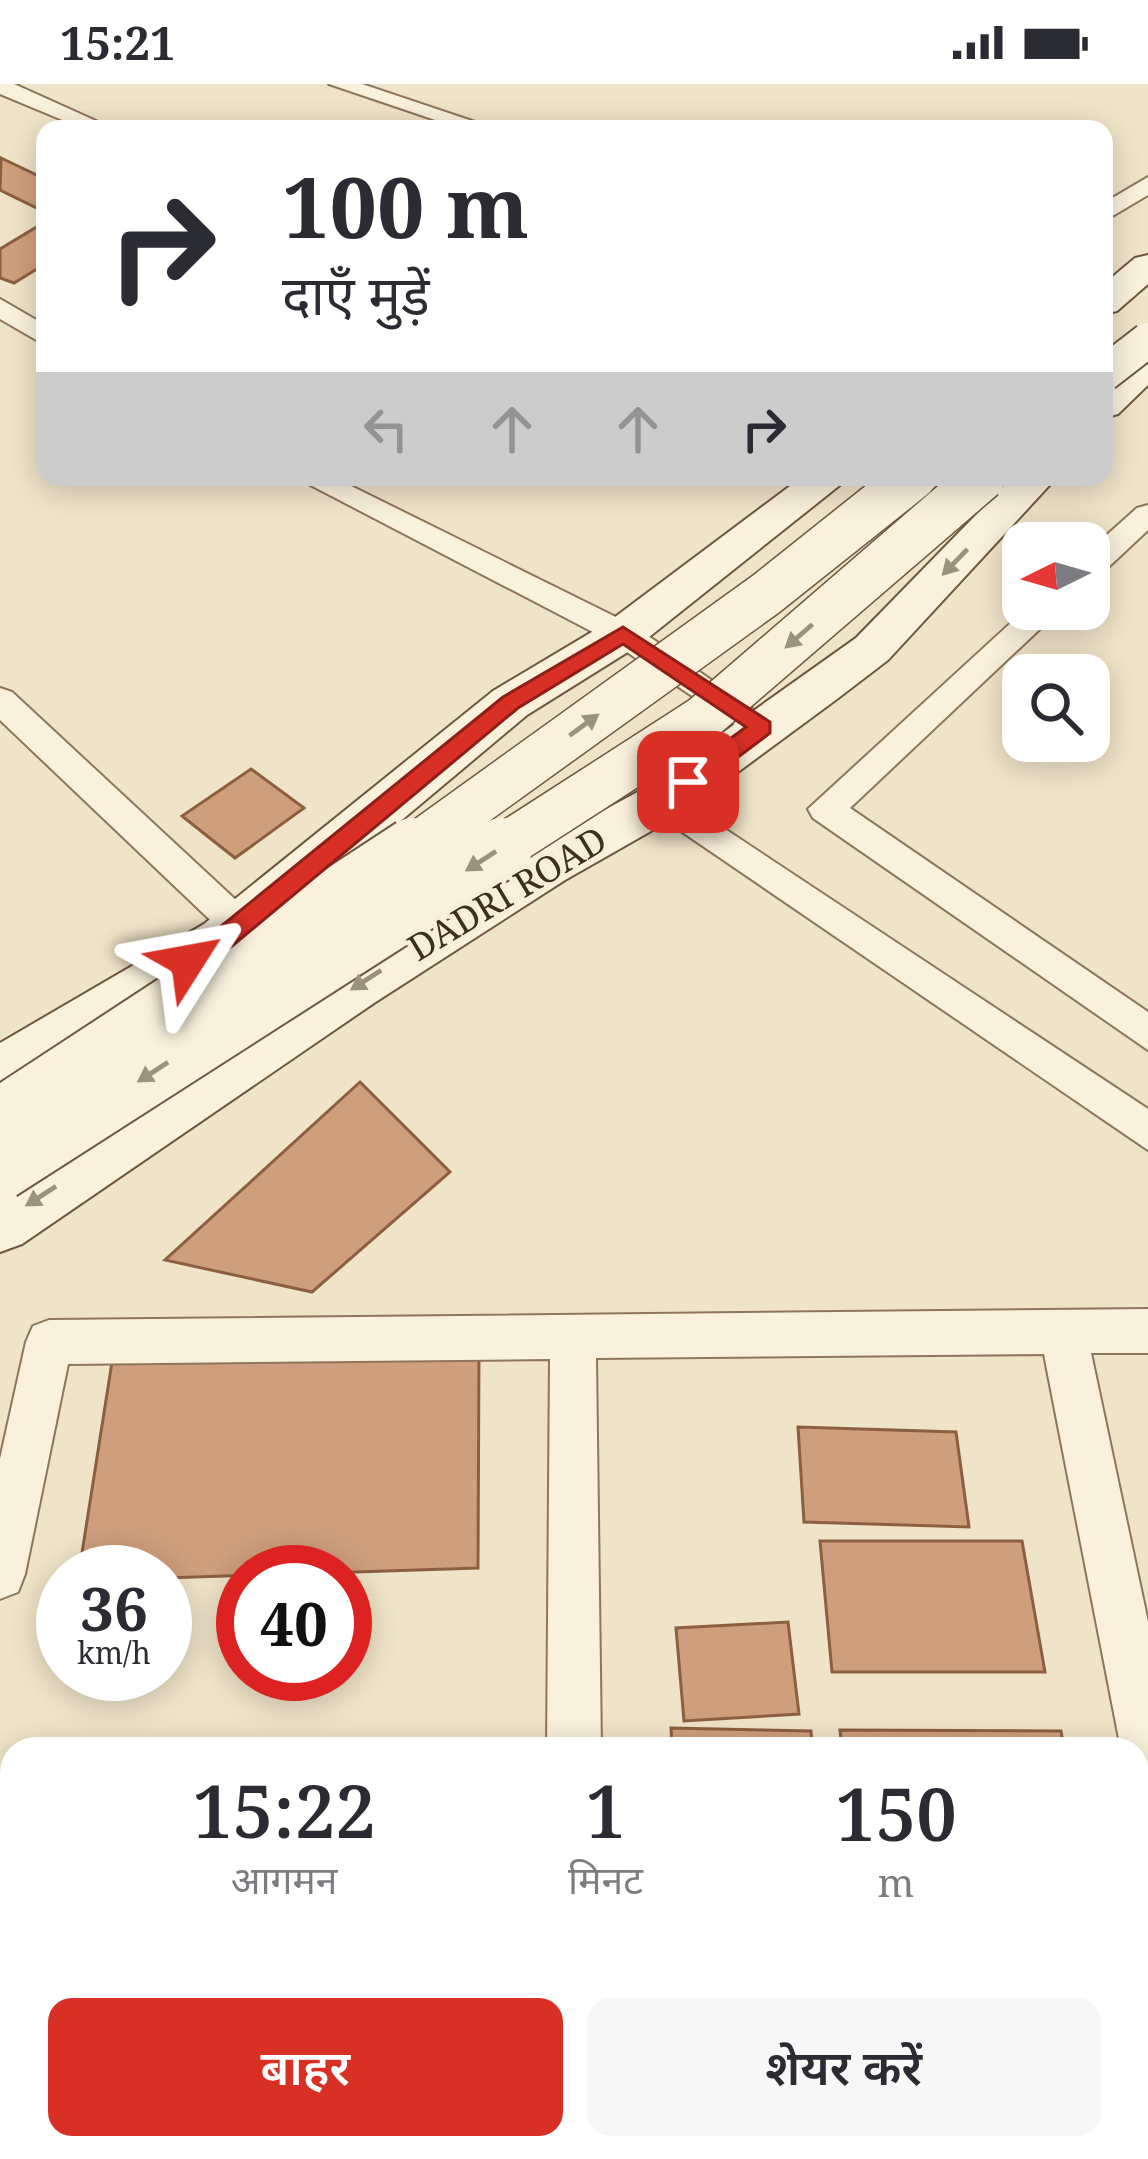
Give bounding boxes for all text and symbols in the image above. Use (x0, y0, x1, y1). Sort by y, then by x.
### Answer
text: 15:21 (60, 12, 175, 73)
text: 100 m (282, 148, 529, 263)
icon: right (84, 168, 240, 324)
text: दाएँ मुड़ें (282, 257, 430, 331)
icon: left (353, 396, 419, 462)
icon: ahead (479, 396, 545, 462)
icon: ahead (605, 396, 671, 462)
icon: right (731, 396, 797, 462)
north arrow (1002, 522, 1110, 630)
map controls (1002, 522, 1110, 762)
one-way arrow (941, 547, 969, 576)
one-way arrow (784, 622, 814, 648)
button: search (1002, 654, 1110, 762)
one-way arrow (568, 713, 600, 737)
pin (637, 731, 739, 833)
icon: arrive (655, 749, 721, 815)
street label: DADRI ROAD (399, 814, 615, 972)
one-way arrow (465, 849, 498, 871)
position arrow (125, 898, 251, 1024)
one-way arrow (349, 969, 383, 990)
one-way arrow (137, 1060, 170, 1082)
one-way arrow (25, 1185, 58, 1207)
speed limit sign: 40 (216, 1545, 372, 1701)
text: 36 (80, 1567, 148, 1649)
text: km/h (77, 1632, 151, 1673)
text: 15:22 (192, 1761, 376, 1859)
text: 1 (585, 1761, 626, 1859)
text: 150 (835, 1764, 957, 1862)
text: आगमन (231, 1852, 337, 1905)
text: मिनट (568, 1852, 643, 1905)
text: m (877, 1855, 914, 1908)
button: बाहर (48, 1998, 563, 2136)
button: शेयर करें (587, 1998, 1101, 2136)

